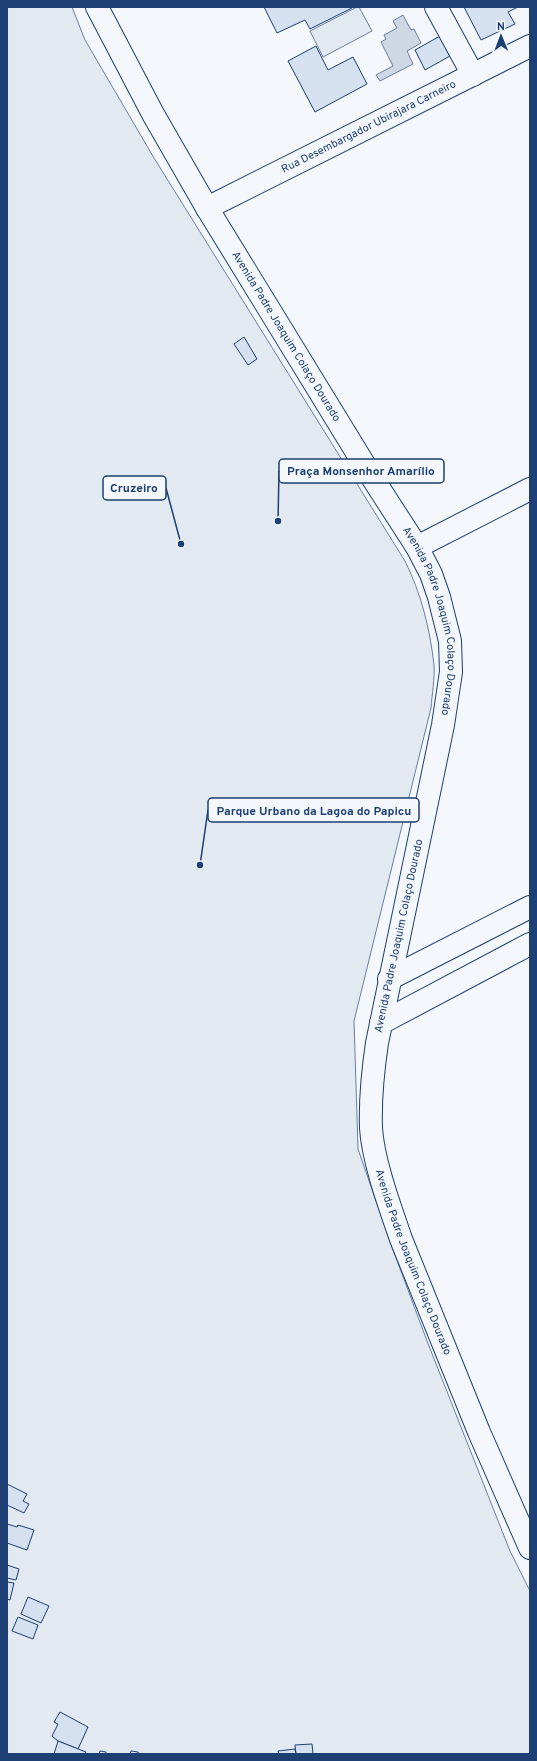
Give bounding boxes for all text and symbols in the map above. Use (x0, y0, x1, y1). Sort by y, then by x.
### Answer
north arrow (481, 16, 521, 56)
text: N (497, 20, 505, 34)
street label: Rua Desembargador Ubirajara Carneiro (279, 77, 458, 177)
street label: Avenida Padre Joaquim Colaço Dourado (228, 249, 343, 424)
callout: Praça Monsenhor Amarílio (279, 459, 444, 483)
text: Praça Monsenhor Amarílio (287, 464, 435, 480)
callout: Cruzeiro (103, 476, 166, 500)
text: Cruzeiro (110, 481, 158, 497)
street label: Avenida Padre Joaquim Colaço Dourado (399, 524, 458, 716)
callout: Parque Urbano da Lagoa do Papicu (208, 798, 419, 822)
text: Parque Urbano da Lagoa do Papicu (217, 804, 411, 820)
street label: Avenida Padre Joaquim Colaço Dourado (372, 838, 426, 1034)
street label: Avenida Padre Joaquim Colaço Dourado (372, 1168, 454, 1357)

